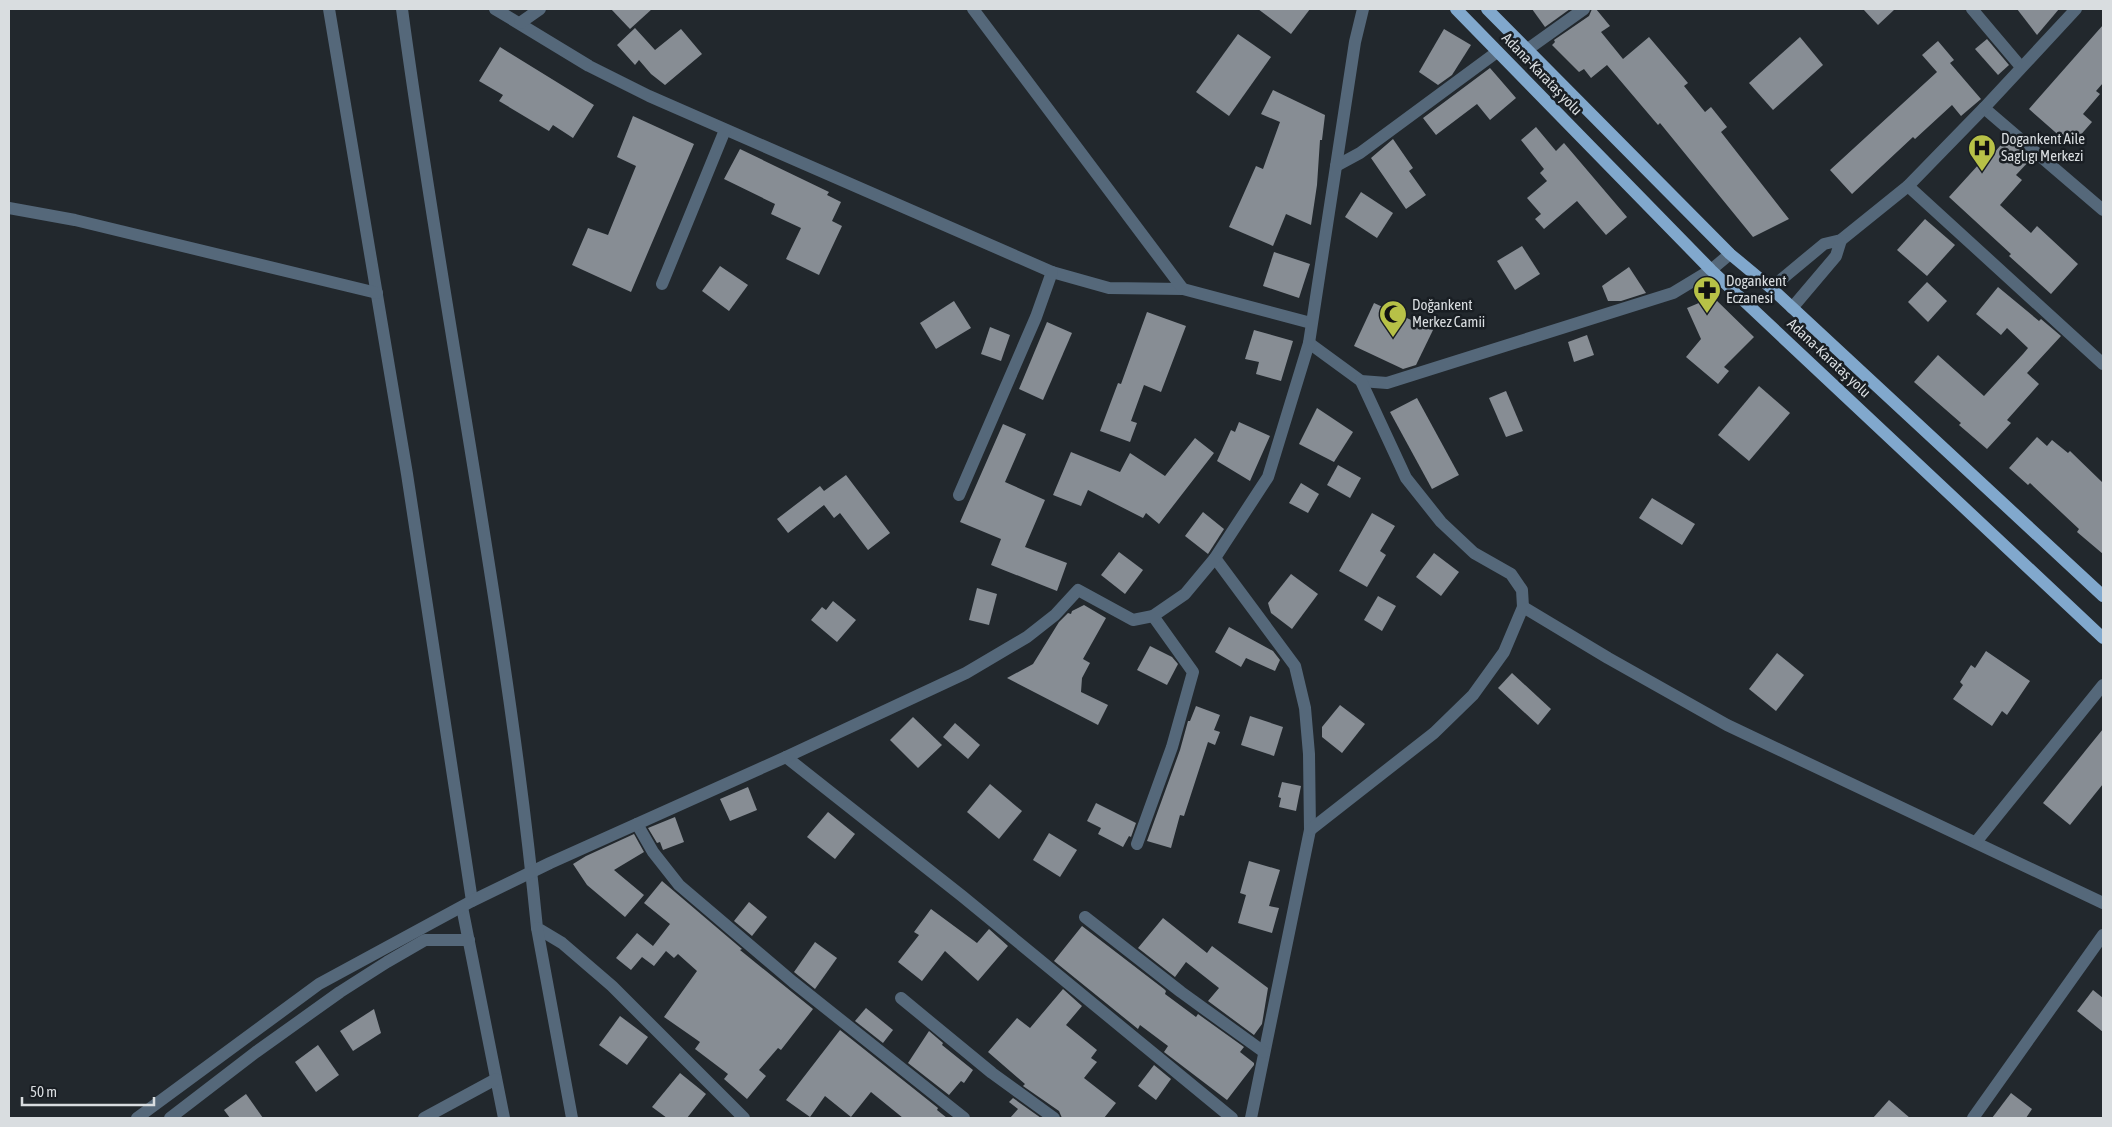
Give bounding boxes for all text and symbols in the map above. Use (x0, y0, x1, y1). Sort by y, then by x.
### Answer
street label: Adana-Karataş yolu (1499, 29, 1586, 118)
place label: Dogankent Aile Saglıgı Merkezi (2001, 130, 2085, 164)
hospital icon: Dogankent Aile Saglıgı Merkezi (1967, 133, 1997, 172)
place label: Dogankent Eczanesi (1726, 272, 1787, 306)
pharmacy icon: Dogankent Eczanesi (1692, 275, 1722, 314)
place label: Doğankent Merkez Camii (1412, 296, 1485, 330)
mosque icon: Doğankent Merkez Camii (1378, 299, 1408, 338)
street label: Adana-Karataş yolu (1784, 315, 1874, 401)
scale bar (22, 1074, 155, 1106)
text: 50 m (30, 1083, 57, 1100)

